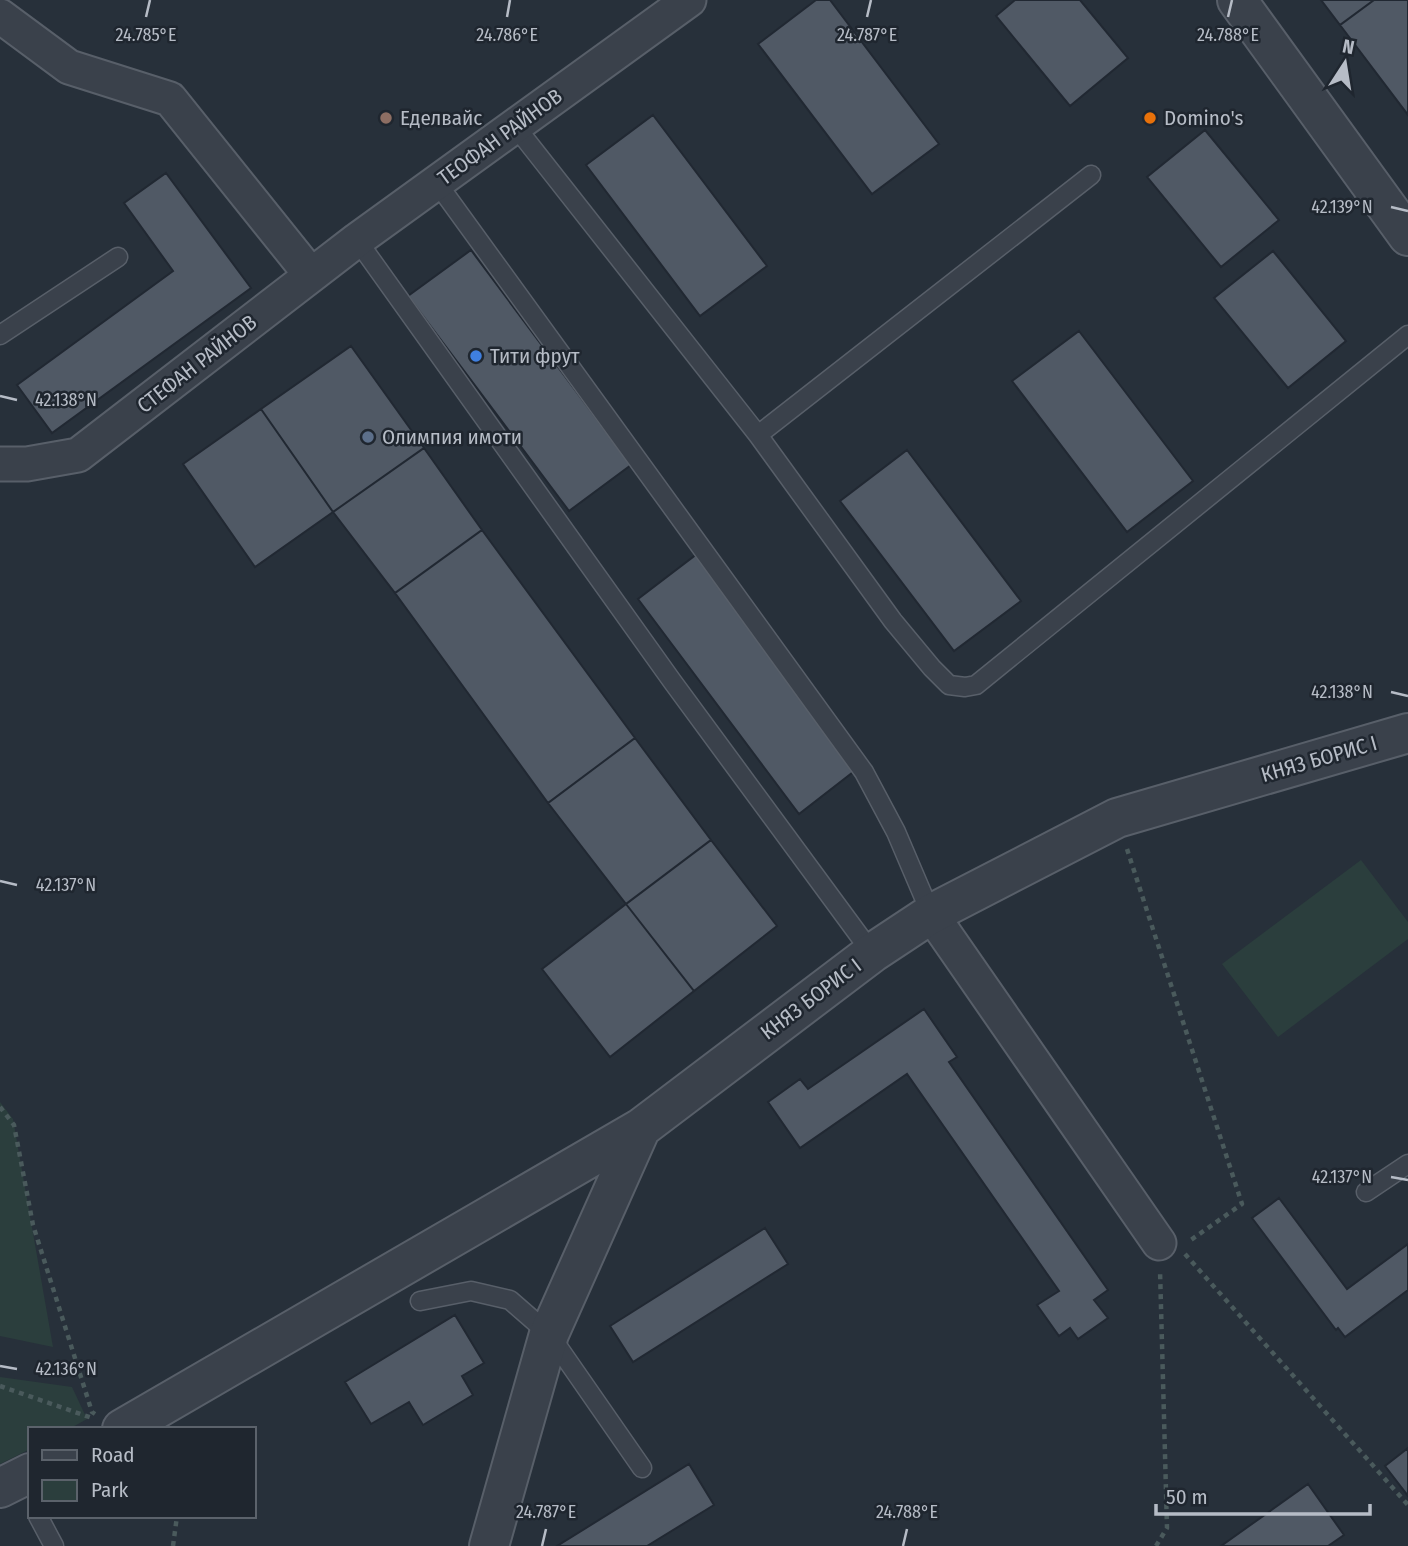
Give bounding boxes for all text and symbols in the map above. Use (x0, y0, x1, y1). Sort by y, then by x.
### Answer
text: 24.785°E (115, 24, 177, 46)
text: 24.786°E (476, 24, 538, 46)
text: 24.787°E (837, 24, 897, 46)
text: 24.788°E (1197, 24, 1259, 46)
north arrow (1310, 28, 1380, 98)
text: N (1340, 34, 1356, 59)
street label: ТЕОФАН РАЙНОВ (433, 83, 567, 191)
place label: Еделвайс (400, 105, 482, 131)
place label: Domino's (1164, 105, 1244, 131)
marker: Еделвайс (378, 110, 394, 126)
marker: Domino's (1142, 110, 1158, 126)
text: 42.139°N (1311, 196, 1373, 218)
street label: СТЕФАН РАЙНОВ (132, 309, 262, 419)
place label: Тити фрут (490, 343, 580, 369)
marker: Тити фрут (468, 348, 484, 364)
text: 42.138°N (35, 389, 97, 411)
place label: Олимпия имоти (382, 424, 522, 450)
marker: Олимпия имоти (360, 429, 376, 445)
text: 42.138°N (1311, 681, 1373, 703)
street label: КНЯЗ БОРИС I (1258, 730, 1380, 788)
text: 42.137°N (36, 874, 96, 896)
street label: КНЯЗ БОРИС I (755, 953, 867, 1045)
text: 42.137°N (1312, 1166, 1372, 1188)
text: 42.136°N (35, 1358, 97, 1380)
legend (28, 1427, 256, 1518)
text: Road (91, 1442, 135, 1468)
scale bar (1156, 1472, 1370, 1516)
text: Park (91, 1477, 129, 1503)
text: 50 m (1166, 1484, 1208, 1510)
text: 24.787°E (516, 1501, 576, 1523)
text: 24.788°E (876, 1501, 938, 1523)

